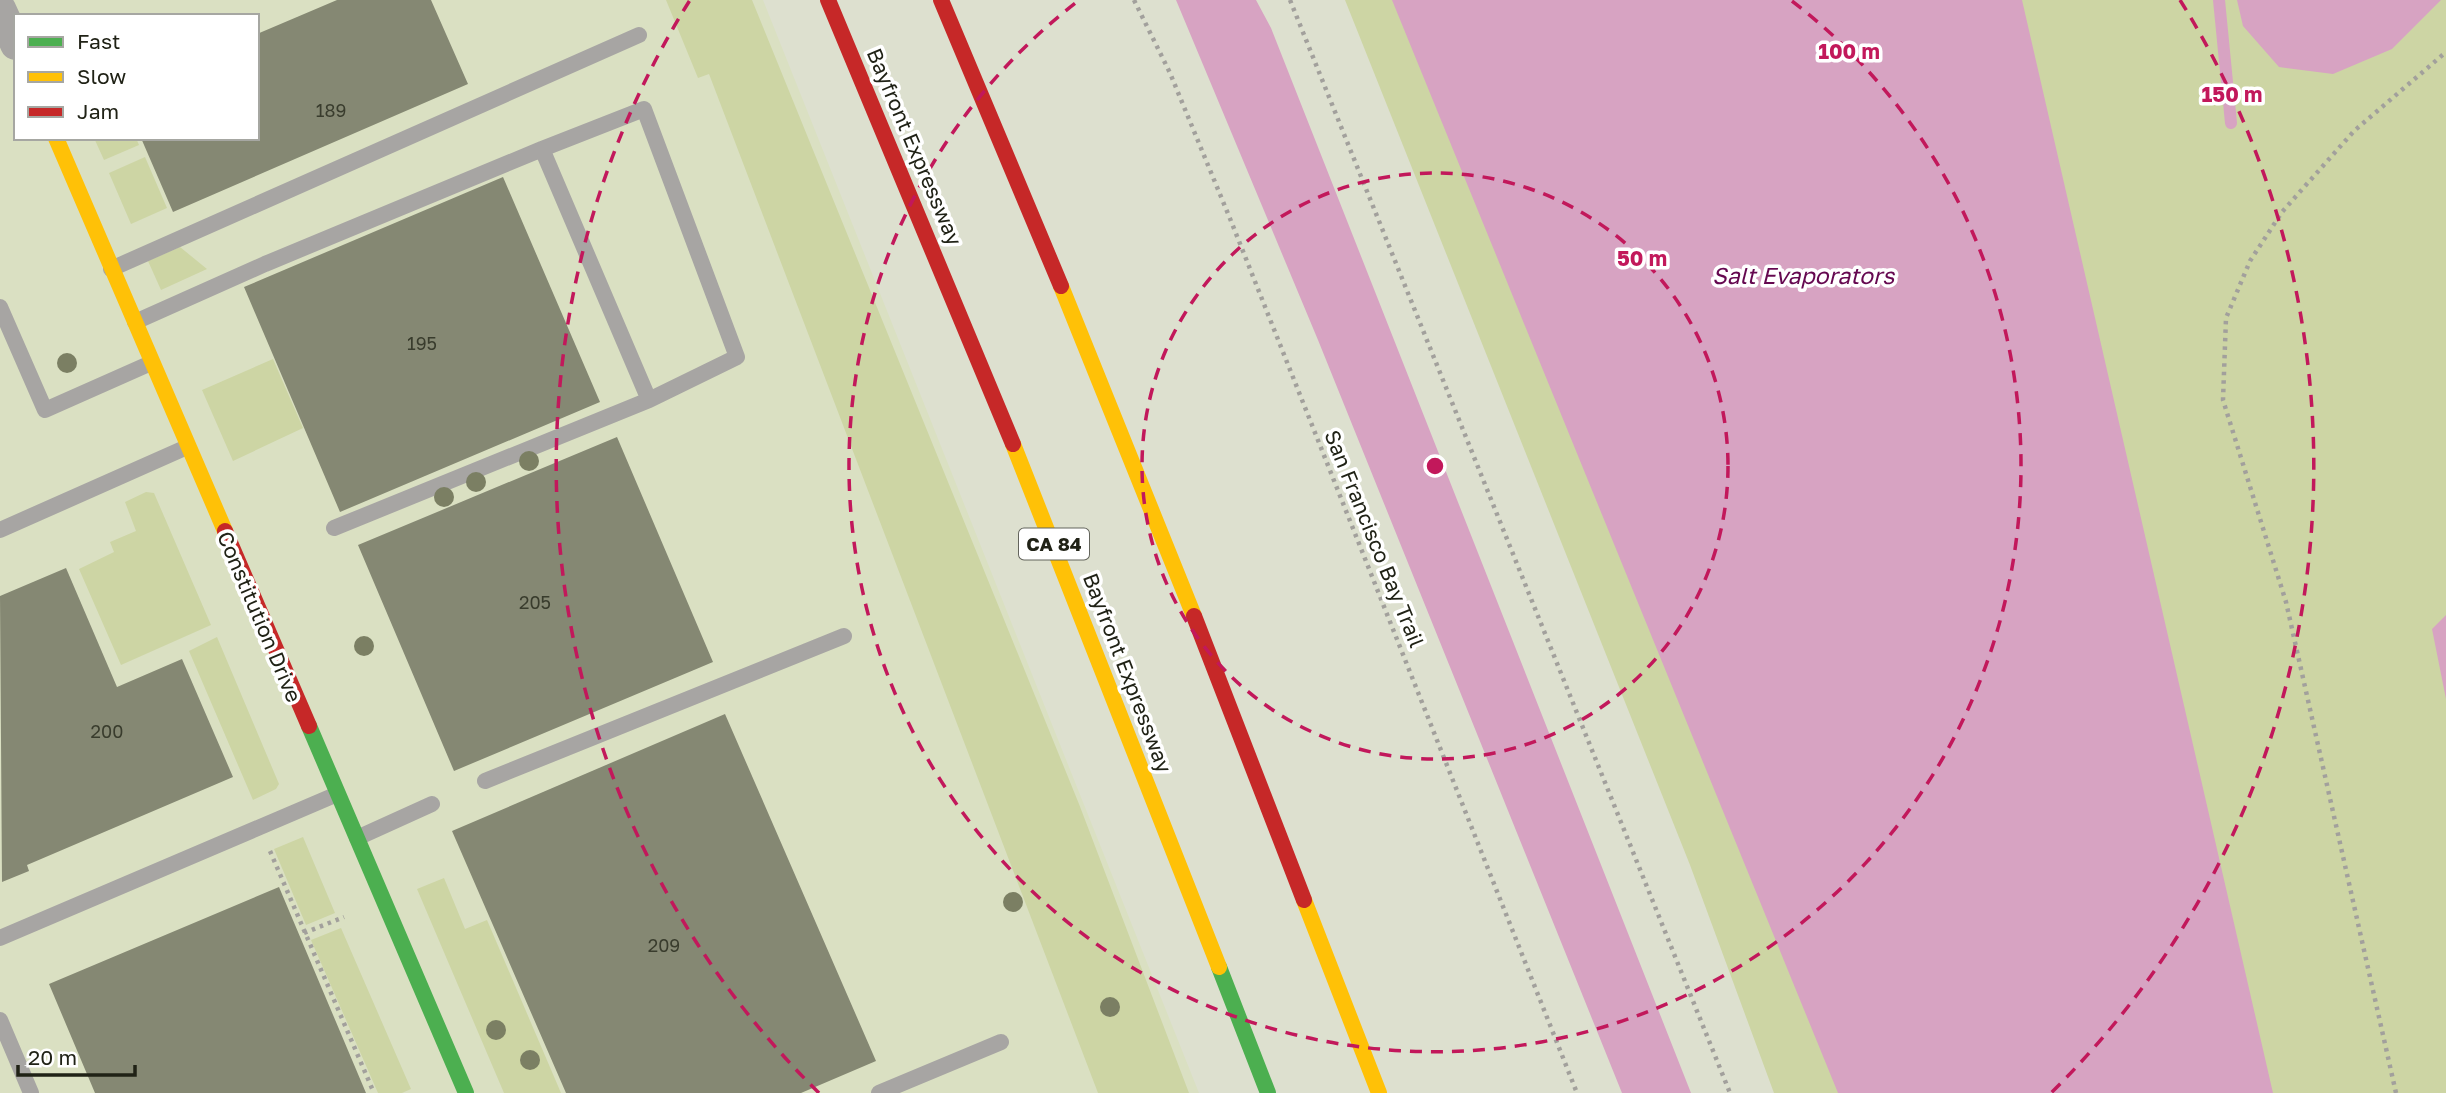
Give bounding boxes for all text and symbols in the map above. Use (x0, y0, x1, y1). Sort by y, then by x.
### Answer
legend (14, 14, 259, 140)
text: Fast (77, 28, 120, 54)
text: 100 m (1818, 38, 1880, 64)
street label: Bayfront Expressway (862, 44, 968, 249)
text: Slow (77, 63, 126, 89)
text: 150 m (2202, 81, 2262, 107)
text: Jam (77, 98, 119, 124)
house number: 189 (316, 99, 346, 121)
text: 50 m (1617, 245, 1667, 271)
water label: Salt Evaporators (1712, 261, 1895, 289)
house number: 195 (407, 332, 437, 354)
street label: San Francisco Bay Trail (1319, 426, 1430, 651)
centre of rings (1423, 454, 1447, 478)
street label: Constitution Drive (212, 527, 308, 706)
road number: CA 84 (1019, 528, 1089, 559)
street label: Bayfront Expressway (1078, 569, 1178, 776)
house number: 205 (519, 591, 551, 613)
house number: 200 (91, 720, 123, 742)
house number: 209 (648, 934, 680, 956)
scale bar (18, 1034, 135, 1078)
text: 20 m (28, 1044, 77, 1070)

